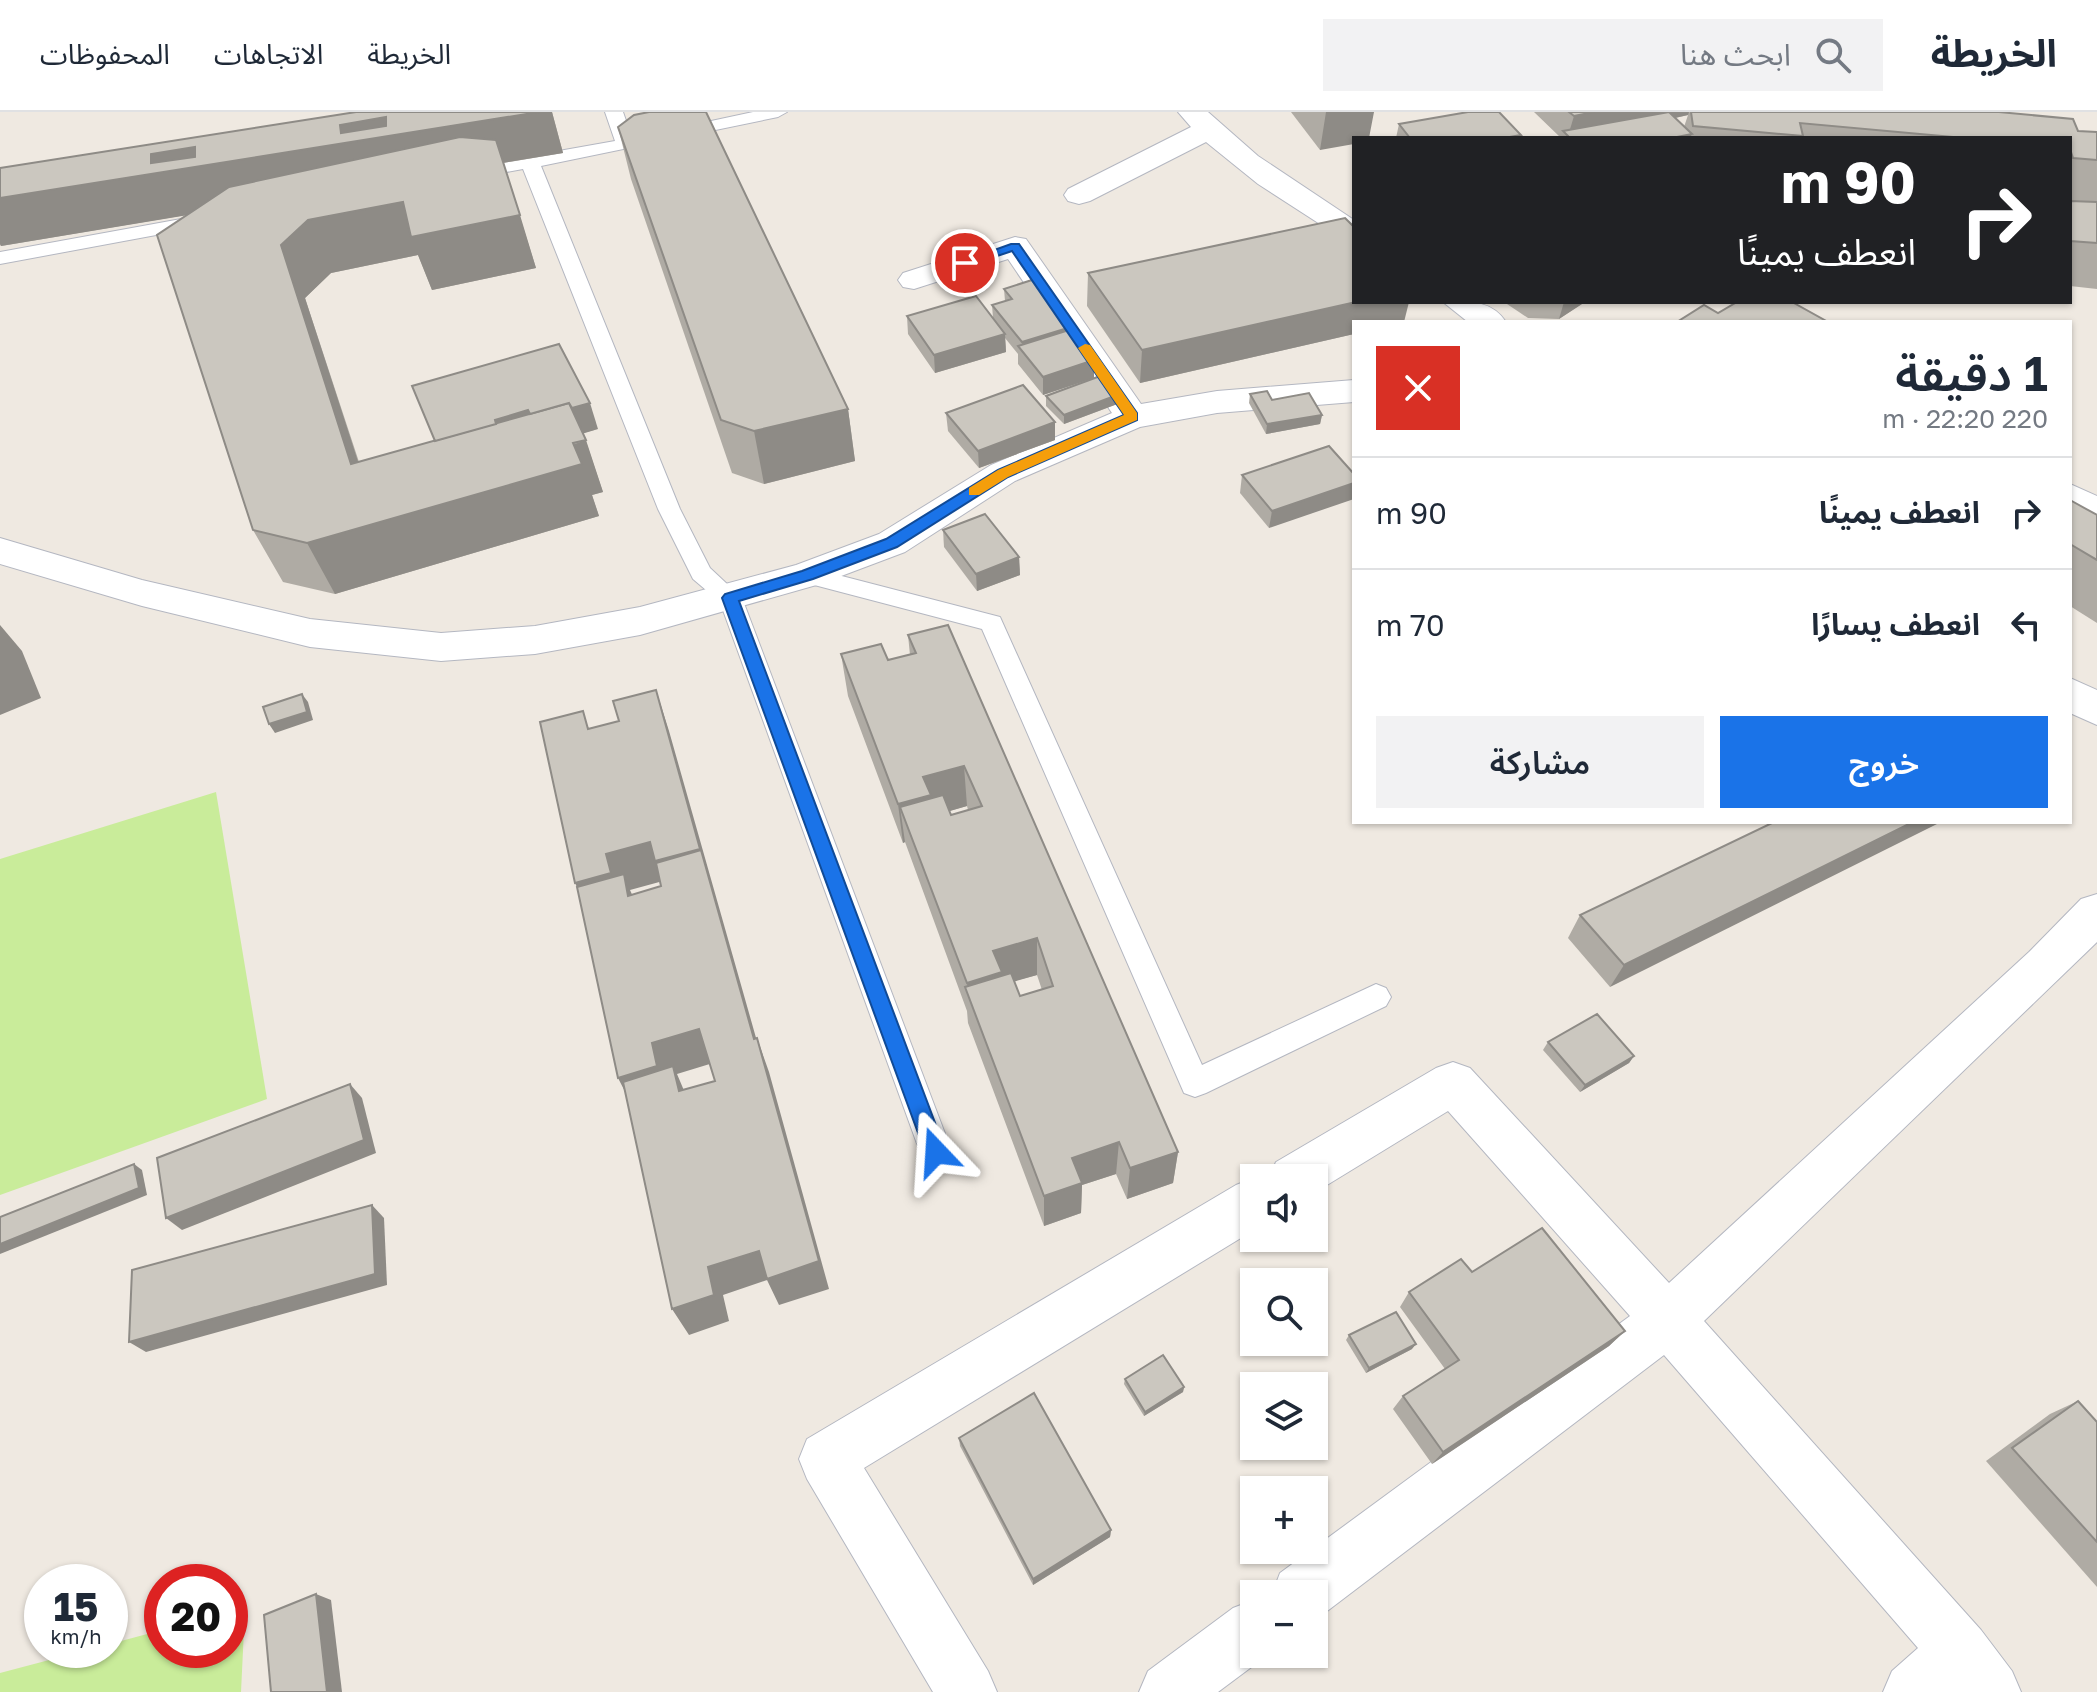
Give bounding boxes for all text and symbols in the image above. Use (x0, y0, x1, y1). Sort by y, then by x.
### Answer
search box (1323, 19, 1883, 91)
text: الخريطة (1931, 30, 2057, 75)
icon: search (1811, 33, 1855, 77)
text: ابحث هنا (1680, 36, 1791, 72)
text: المحفوظات (40, 37, 170, 70)
text: الاتجاهات (214, 37, 323, 70)
text: الخريطة (367, 37, 451, 70)
text: 90 m (1781, 148, 1916, 215)
icon: right (1944, 168, 2048, 272)
pin (931, 229, 999, 297)
text: انعطف يمينًا (1737, 230, 1916, 273)
icon: arrive (943, 241, 987, 285)
text: 1 دقيقة (1895, 344, 2048, 402)
button: close (1376, 346, 1460, 430)
text: 220 m · 22:20 (1882, 403, 2048, 434)
icon: right (2004, 491, 2048, 535)
text: انعطف يمينًا (1819, 494, 1980, 530)
text: 90 m (1376, 495, 1447, 531)
icon: left (2004, 603, 2048, 647)
text: انعطف يسارًا (1811, 606, 1980, 642)
text: 70 m (1376, 607, 1445, 643)
button: مشاركة (1376, 716, 1704, 808)
button: خروج (1720, 716, 2048, 808)
position arrow (894, 1110, 978, 1194)
map controls (1240, 1164, 1328, 1668)
button: sound (1240, 1164, 1328, 1252)
button: search (1240, 1268, 1328, 1356)
button: layers (1240, 1372, 1328, 1460)
button: + (1240, 1476, 1328, 1564)
speed limit sign: 20 (144, 1564, 248, 1668)
button: − (1240, 1580, 1328, 1668)
text: 15 (54, 1582, 99, 1630)
text: km/h (51, 1624, 101, 1648)

